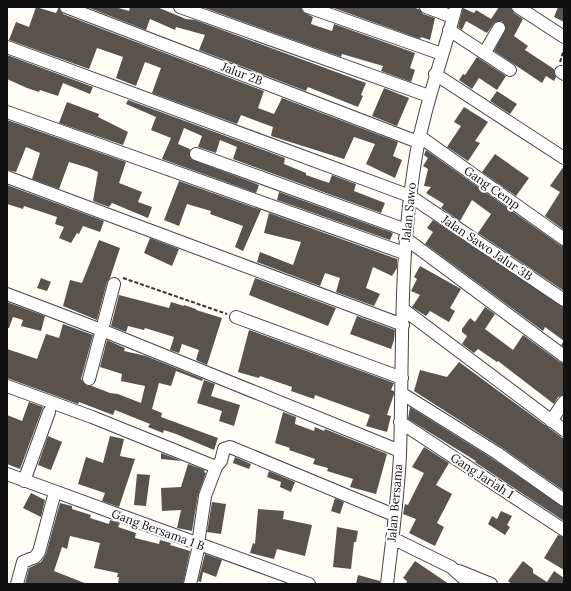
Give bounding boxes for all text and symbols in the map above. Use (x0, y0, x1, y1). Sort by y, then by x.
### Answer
street label: Jalur 2B (218, 58, 265, 88)
street label: Gang Cemp (461, 163, 523, 212)
street label: Jalan Sawo (398, 181, 419, 243)
street label: Jalan Sawo Jalur 3B (438, 211, 536, 284)
street label: Gang Jariah 1 (448, 450, 517, 502)
street label: Jalan Bersama (384, 463, 405, 544)
street label: Gang Bersama 1 B (109, 506, 207, 553)

